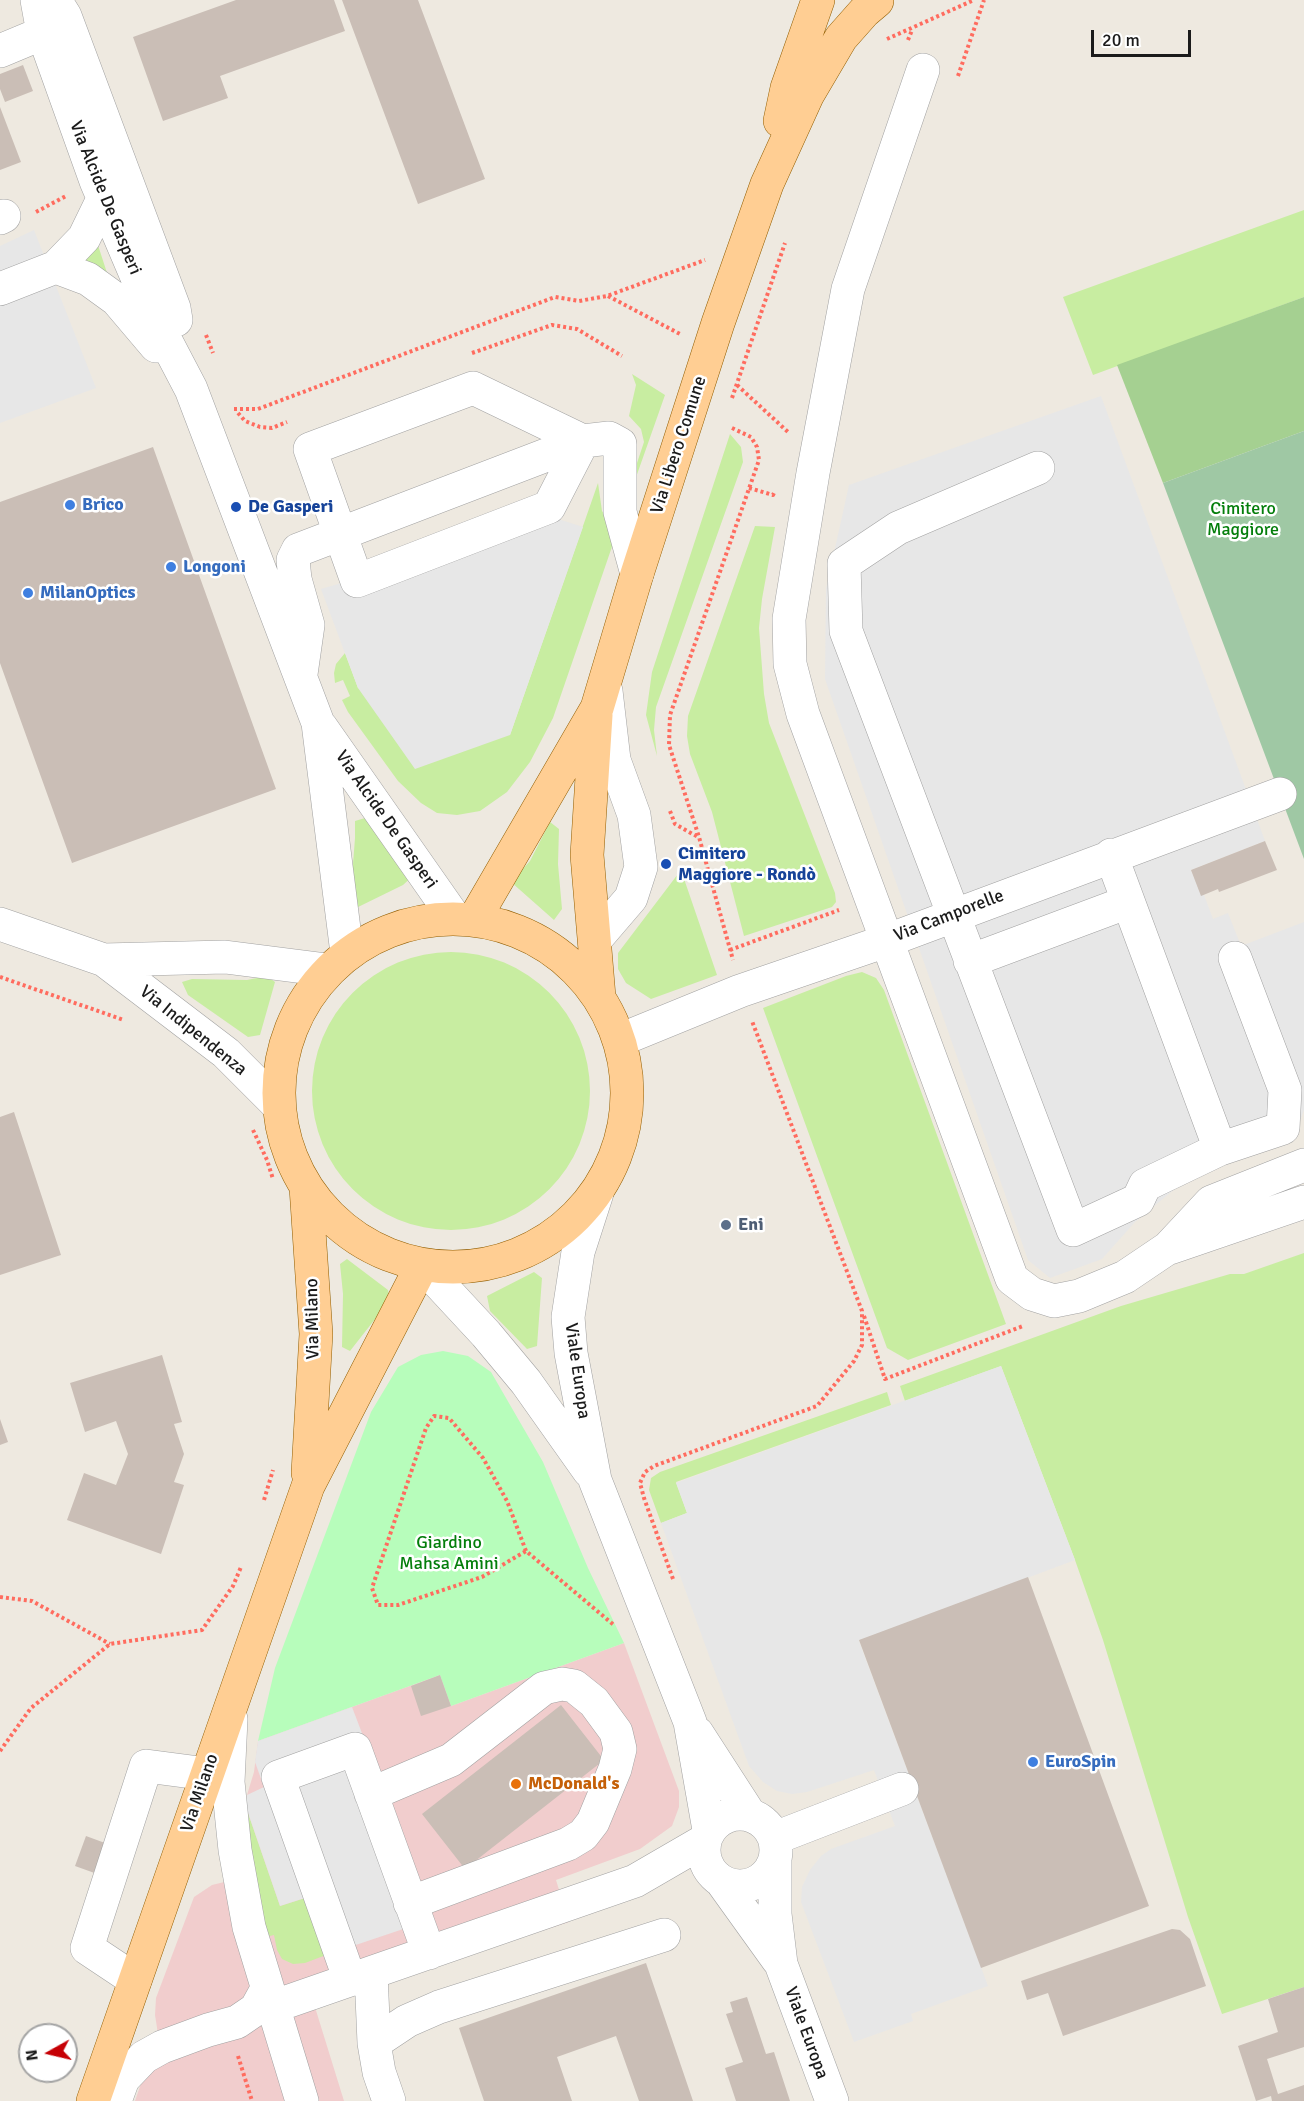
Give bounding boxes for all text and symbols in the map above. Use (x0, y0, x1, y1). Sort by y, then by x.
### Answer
scale bar (1094, 18, 1194, 56)
text: 20 m (1102, 29, 1140, 51)
street label: Via Alcide De Gasperi (64, 118, 146, 278)
street label: Via Libero Comune (647, 373, 711, 517)
place label: Brico (82, 494, 124, 516)
place label: De Gasperi (248, 496, 333, 518)
marker: Brico (63, 498, 77, 512)
park label: Cimitero Maggiore (1207, 498, 1279, 540)
marker: De Gasperi (229, 500, 243, 514)
place label: Longoni (183, 556, 246, 578)
marker: Longoni (164, 560, 178, 574)
place label: MilanOptics (40, 582, 135, 604)
marker: MilanOptics (21, 586, 35, 600)
street label: Via Alcide De Gasperi (330, 747, 442, 893)
place label: Cimitero Maggiore - Rondò (678, 843, 816, 886)
marker: Cimitero Maggiore - Rondò (659, 857, 673, 871)
street label: Via Camporelle (891, 885, 1007, 947)
street label: Via Indipendenza (135, 981, 251, 1081)
place label: Eni (738, 1214, 764, 1236)
marker: Eni (719, 1218, 733, 1232)
street label: Via Milano (301, 1278, 325, 1360)
street label: Viale Europa (560, 1322, 594, 1420)
park label: Giardino Mahsa Amini (399, 1532, 499, 1574)
street label: Via Milano (177, 1751, 223, 1835)
place label: EuroSpin (1045, 1751, 1116, 1773)
marker: EuroSpin (1026, 1755, 1040, 1769)
place label: McDonald's (528, 1773, 619, 1795)
marker: McDonald's (509, 1777, 523, 1791)
street label: Viale Europa (779, 1984, 833, 2082)
north arrow (18, 2023, 78, 2083)
text: N (21, 2048, 43, 2062)

